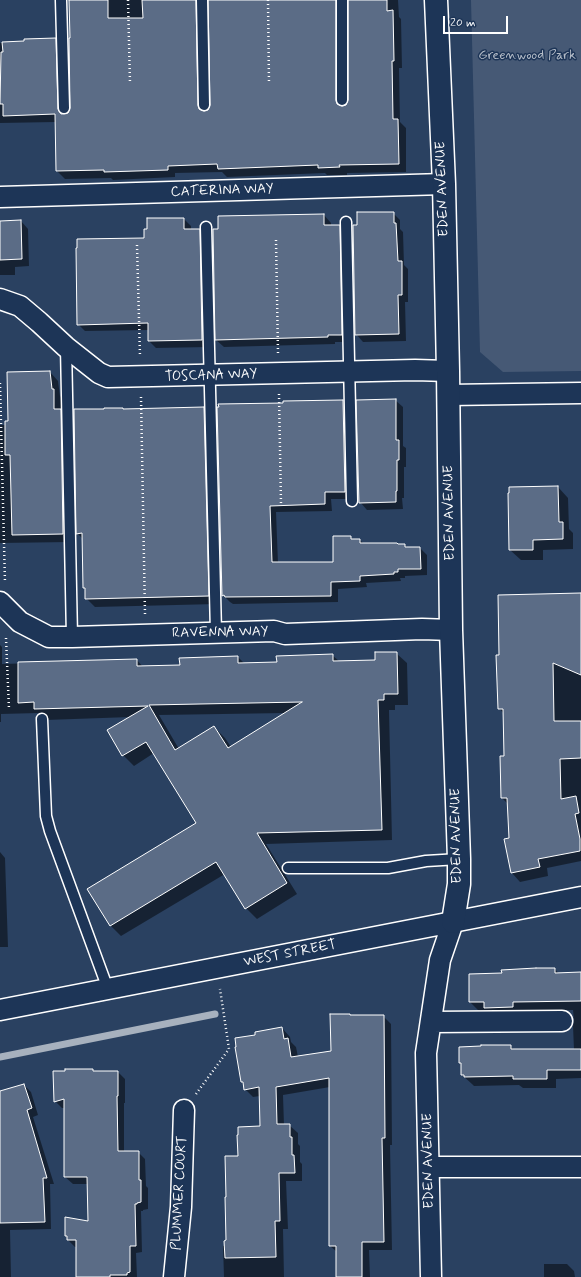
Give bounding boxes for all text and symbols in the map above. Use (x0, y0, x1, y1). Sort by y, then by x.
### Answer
scale bar (445, 8, 510, 34)
text: 20 m (450, 15, 476, 31)
park label: Greenwood Park (478, 48, 576, 64)
street label: EDEN AVENUE (433, 141, 453, 237)
street label: CATERINA WAY (170, 181, 274, 201)
street label: TOSCANA WAY (165, 366, 257, 386)
street label: EDEN AVENUE (441, 465, 459, 561)
street label: RAVENNA WAY (172, 624, 268, 642)
street label: EDEN AVENUE (448, 788, 466, 884)
street label: WEST STREET (242, 937, 338, 971)
street label: EDEN AVENUE (420, 1113, 438, 1209)
street label: PLUMMER COURT (169, 1135, 191, 1251)

